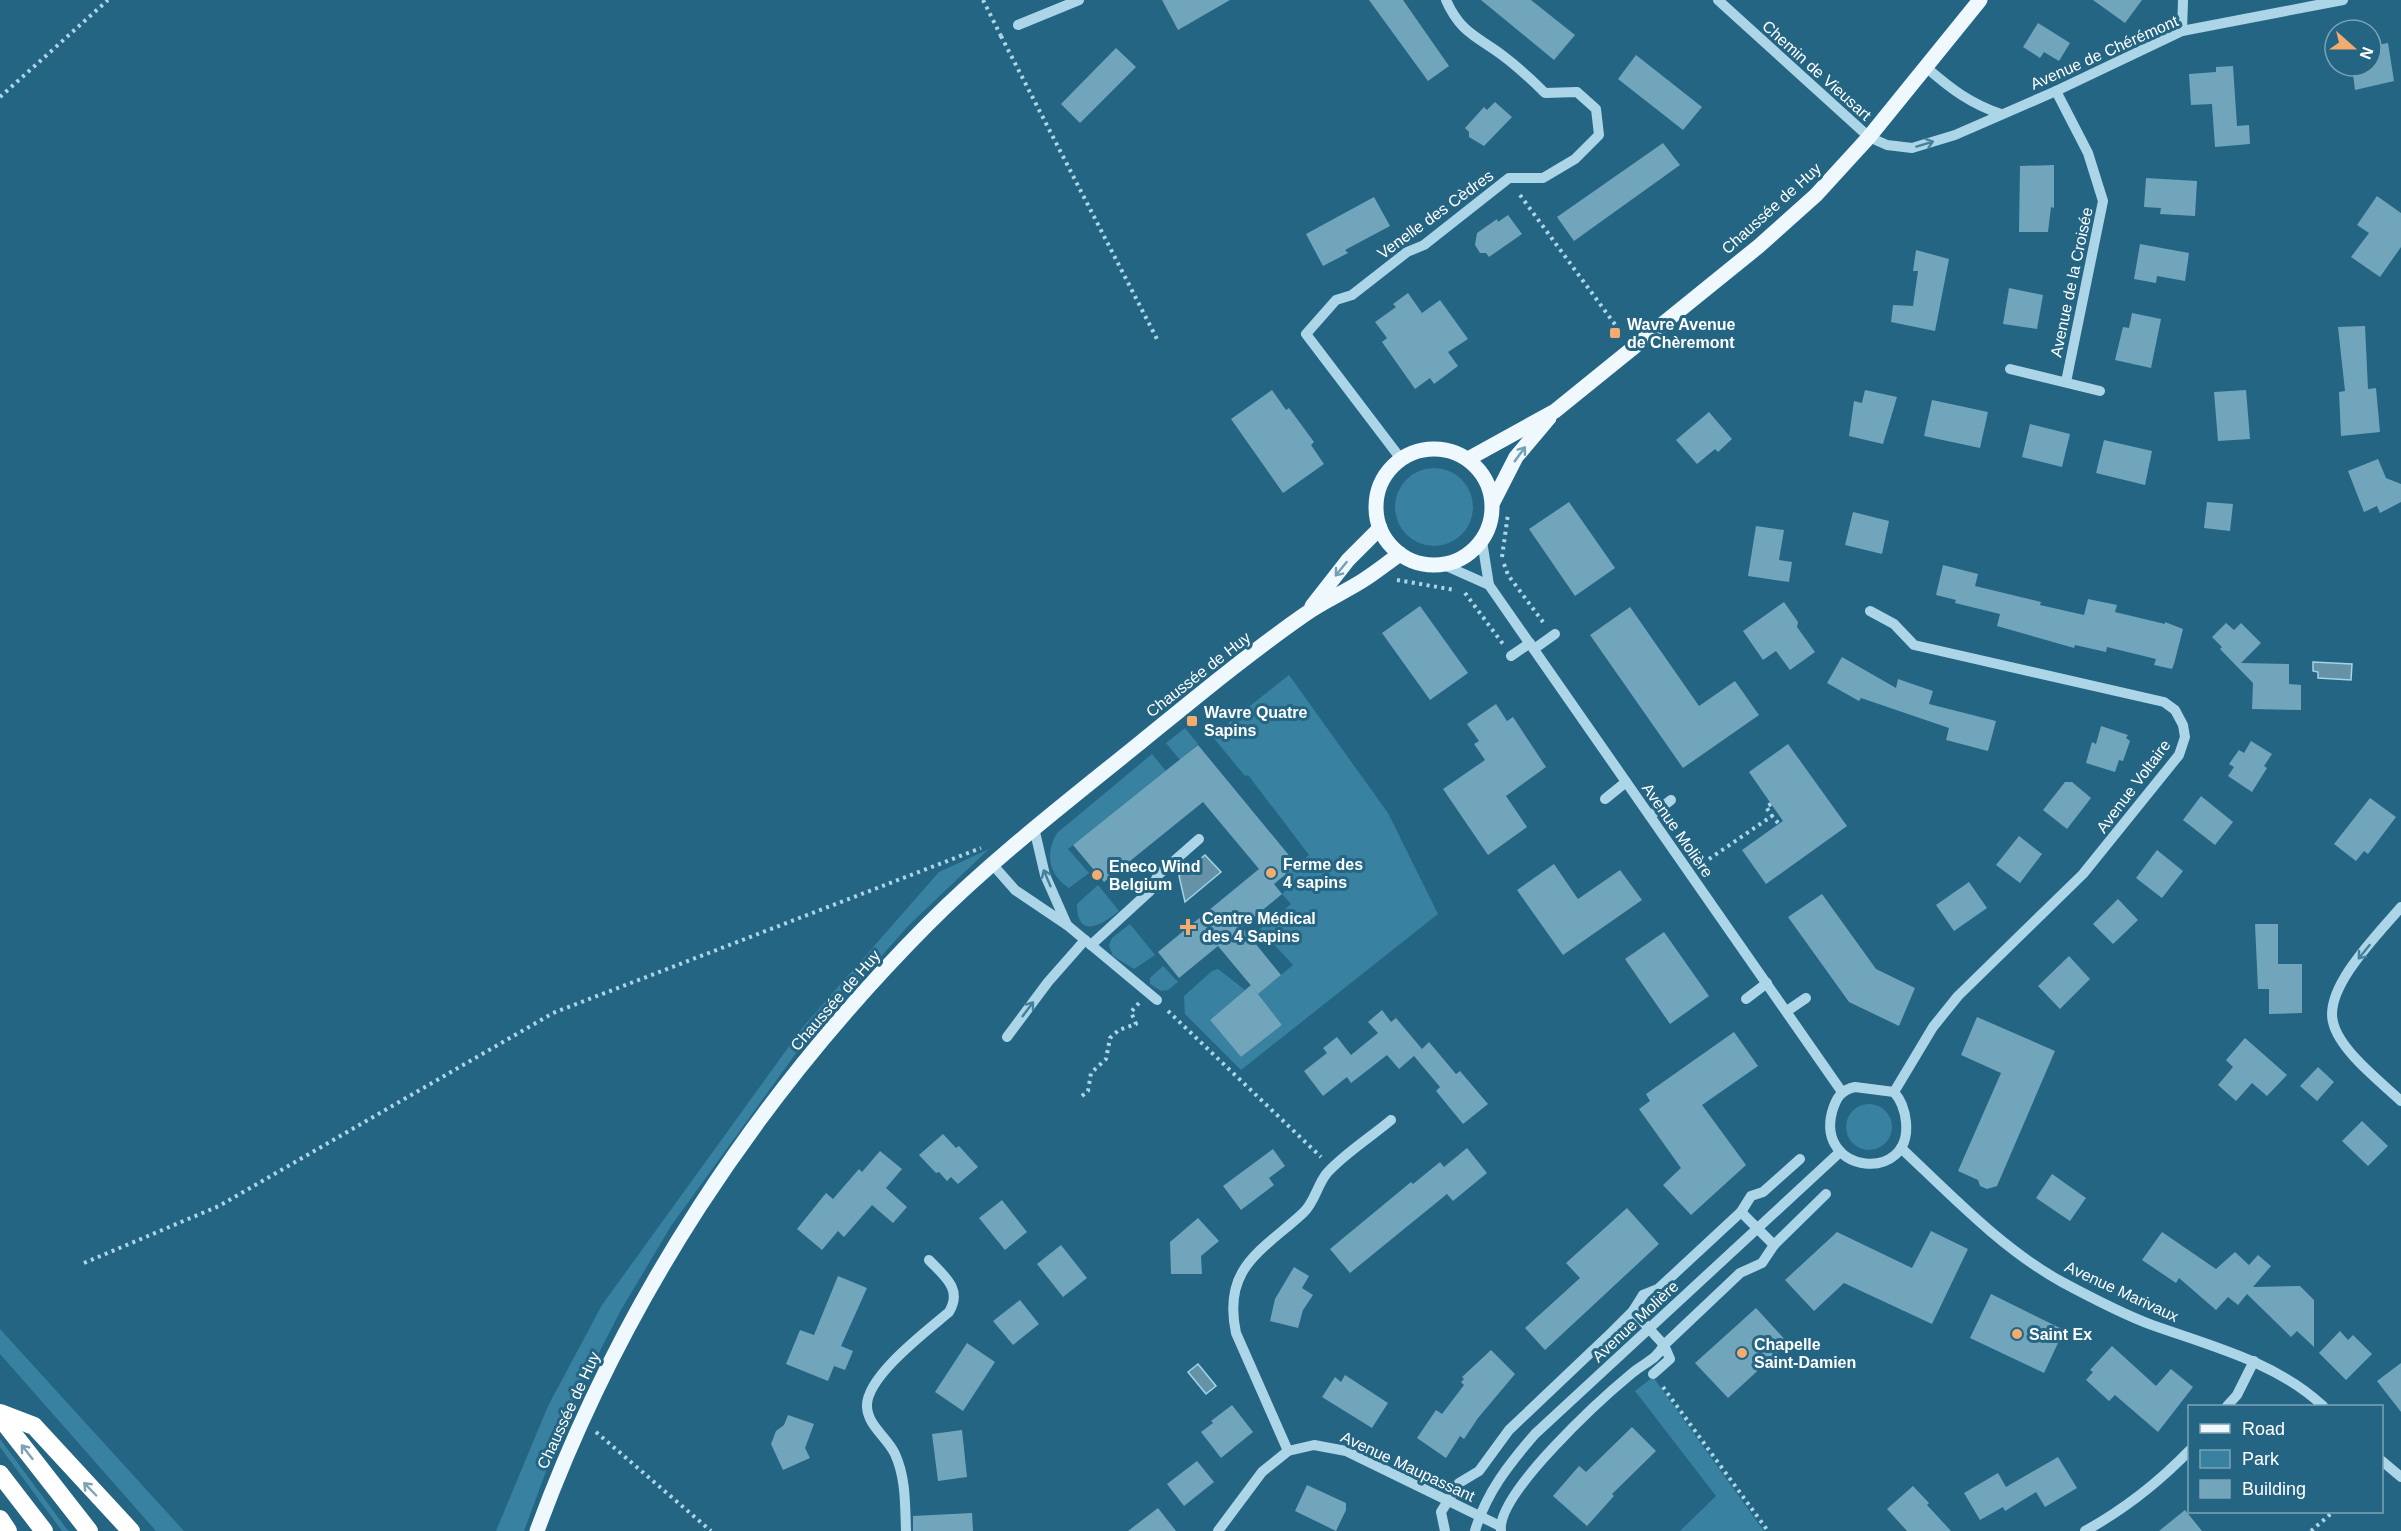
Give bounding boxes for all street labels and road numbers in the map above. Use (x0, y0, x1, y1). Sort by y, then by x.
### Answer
street label: Avenue de Chérémont (2028, 12, 2181, 93)
street label: Chemin de Vieusart (1759, 17, 1875, 124)
street label: Chaussée de Huy (1718, 160, 1824, 257)
street label: Venelle des Cèdres (1374, 167, 1496, 262)
street label: Avenue de la Croisée (2047, 206, 2096, 359)
street label: Chaussée de Huy (1143, 629, 1254, 720)
street label: Avenue Voltaire (2093, 736, 2174, 836)
street label: Avenue Molière (1639, 780, 1716, 881)
street label: Chaussée de Huy (787, 947, 884, 1054)
street label: Avenue Marivaux (2062, 1258, 2181, 1325)
street label: Avenue Molière (1589, 1277, 1682, 1365)
street label: Chaussée de Huy (534, 1349, 603, 1471)
street label: Avenue Maupassant (1338, 1428, 1478, 1505)

